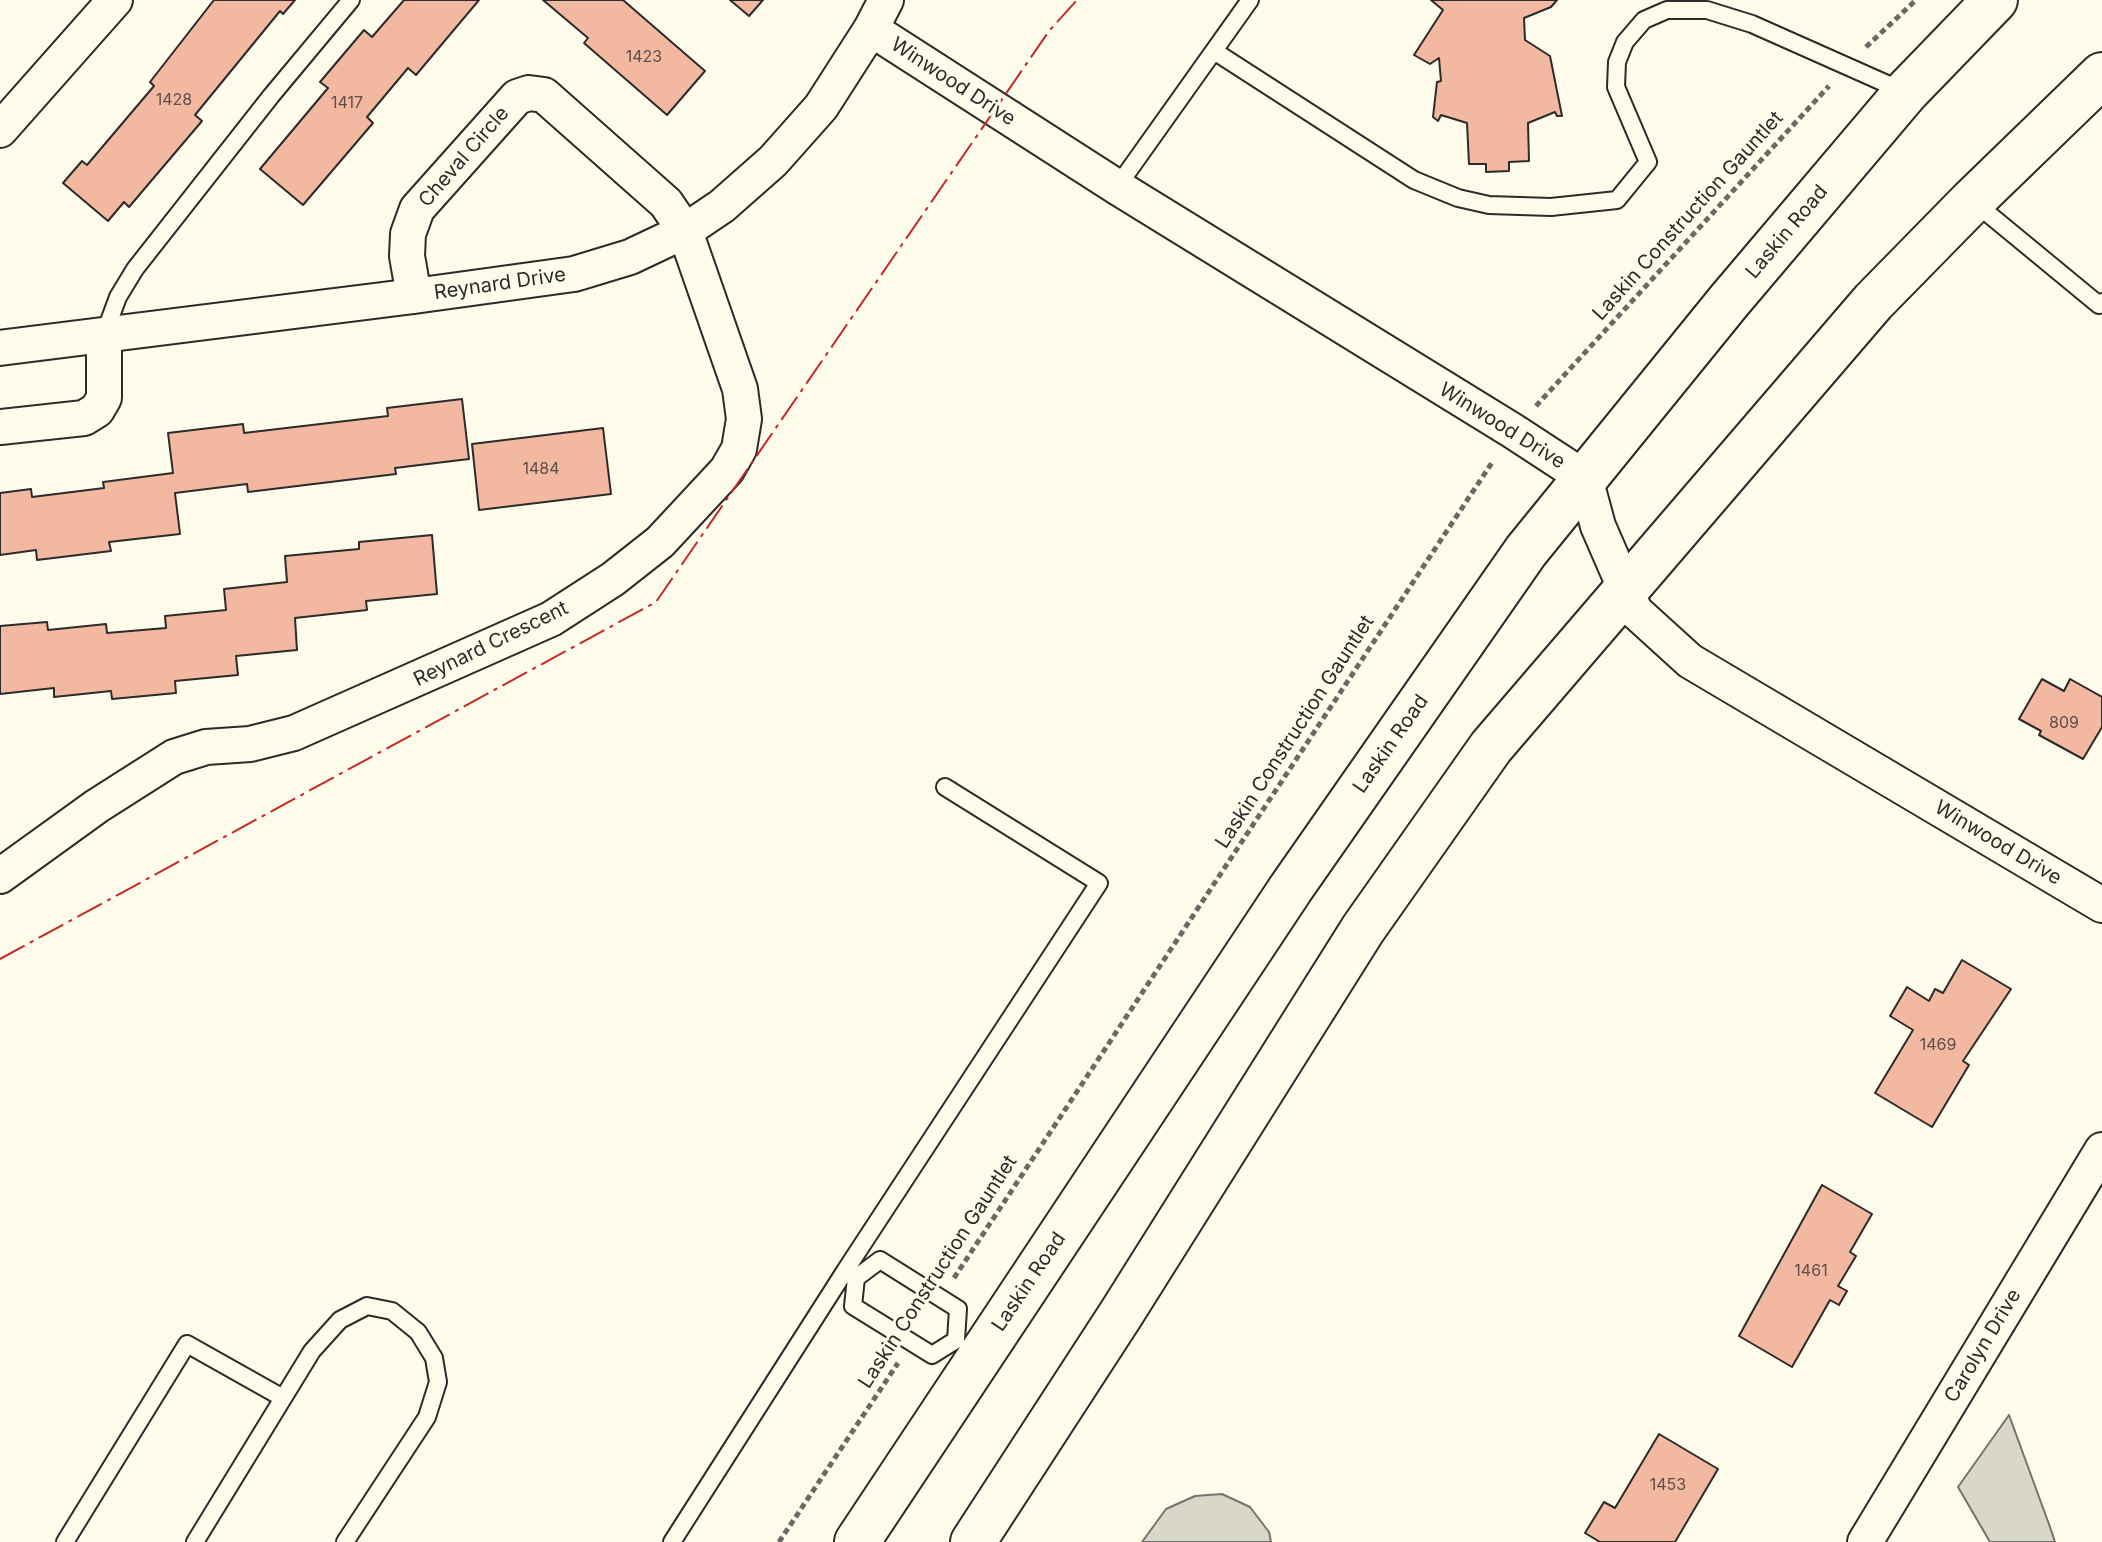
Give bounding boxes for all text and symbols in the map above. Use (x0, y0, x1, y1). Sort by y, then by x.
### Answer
street label: Winwood Drive (886, 33, 1020, 131)
house number: 1423 (626, 47, 662, 67)
house number: 1428 (156, 90, 192, 110)
house number: 1417 (331, 93, 363, 113)
street label: Cheval Circle (414, 102, 514, 212)
street label: Laskin Construction Gauntlet (1588, 107, 1788, 325)
street label: Laskin Road (1741, 180, 1833, 284)
street label: Reynard Drive (433, 263, 567, 305)
street label: Winwood Drive (1435, 378, 1569, 474)
house number: 1484 (522, 459, 560, 479)
street label: Reynard Crescent (410, 596, 572, 692)
street label: Laskin Construction Gauntlet (1211, 611, 1379, 853)
street label: Laskin Road (1348, 690, 1434, 798)
house number: 809 (2049, 713, 2079, 733)
street label: Winwood Drive (1930, 796, 2066, 890)
house number: 1469 (1920, 1035, 1956, 1055)
street label: Laskin Construction Gauntlet (854, 1151, 1022, 1393)
street label: Laskin Road (987, 1228, 1071, 1336)
house number: 1461 (1794, 1261, 1828, 1281)
street label: Carolyn Drive (1940, 1285, 2026, 1407)
house number: 1453 (1650, 1475, 1686, 1495)

